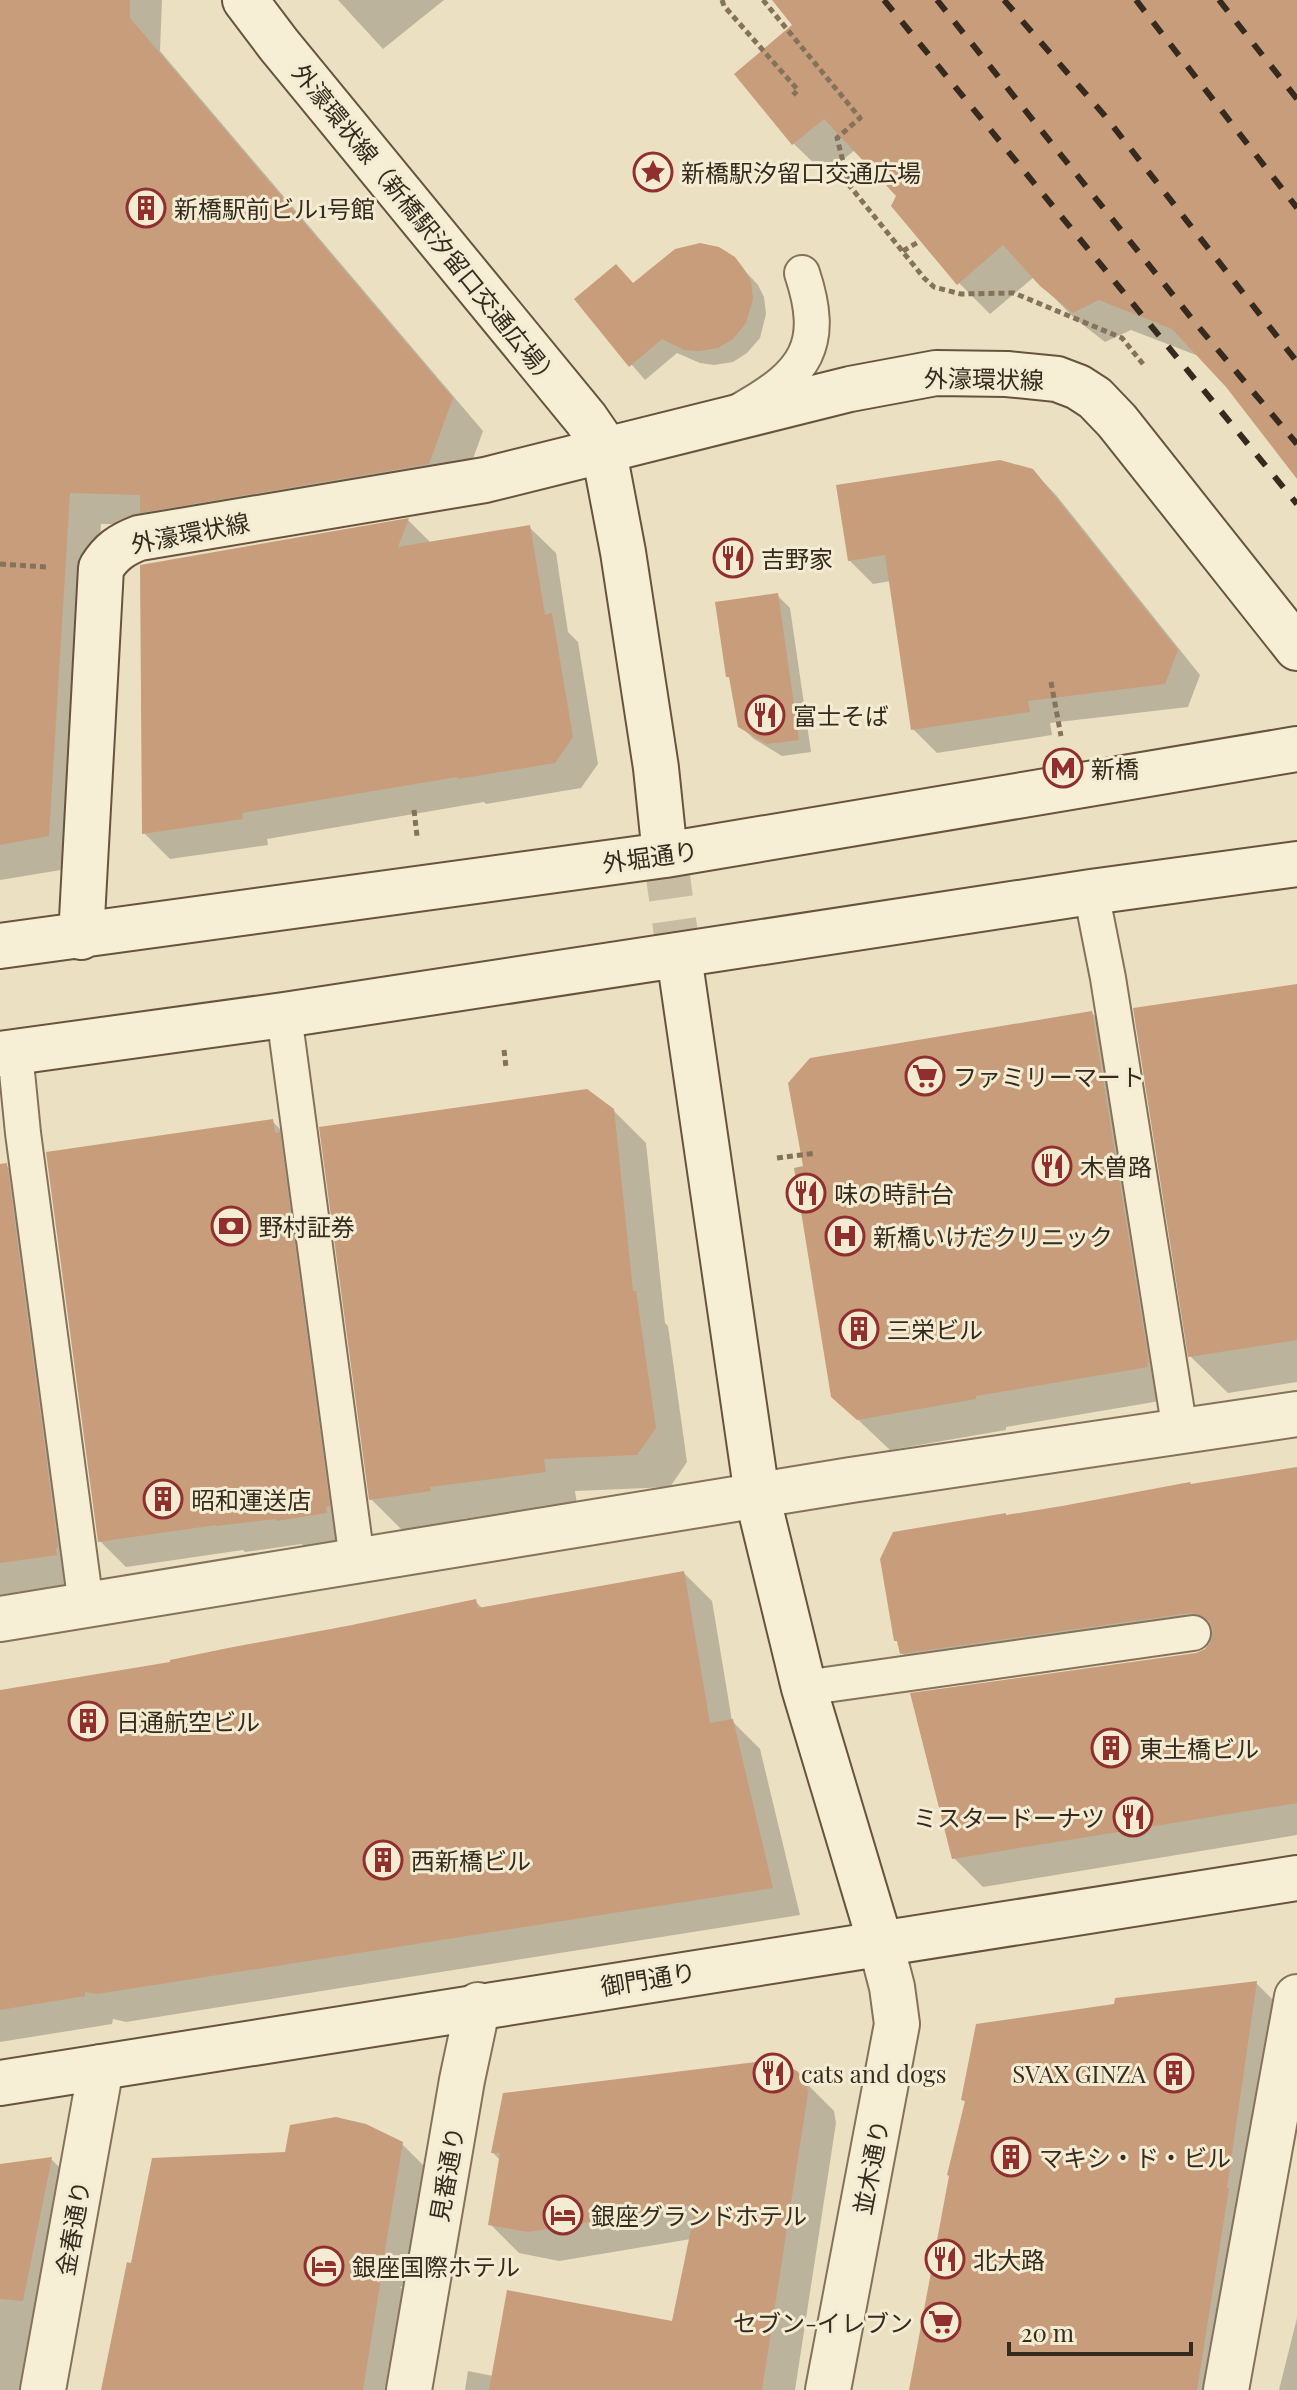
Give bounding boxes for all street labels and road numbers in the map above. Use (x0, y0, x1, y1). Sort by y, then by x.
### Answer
street label: 外濠環状線（新橋駅汐留口交通広場） (286, 56, 568, 394)
street label: 外濠環状線 (924, 361, 1044, 395)
street label: 外濠環状線 (128, 505, 252, 559)
street label: 外堀通り (600, 833, 700, 879)
street label: 御門通り (598, 1955, 698, 2001)
street label: 並木通り (845, 2117, 895, 2217)
street label: 見番通り (422, 2124, 470, 2224)
street label: 金春通り (48, 2178, 96, 2278)

